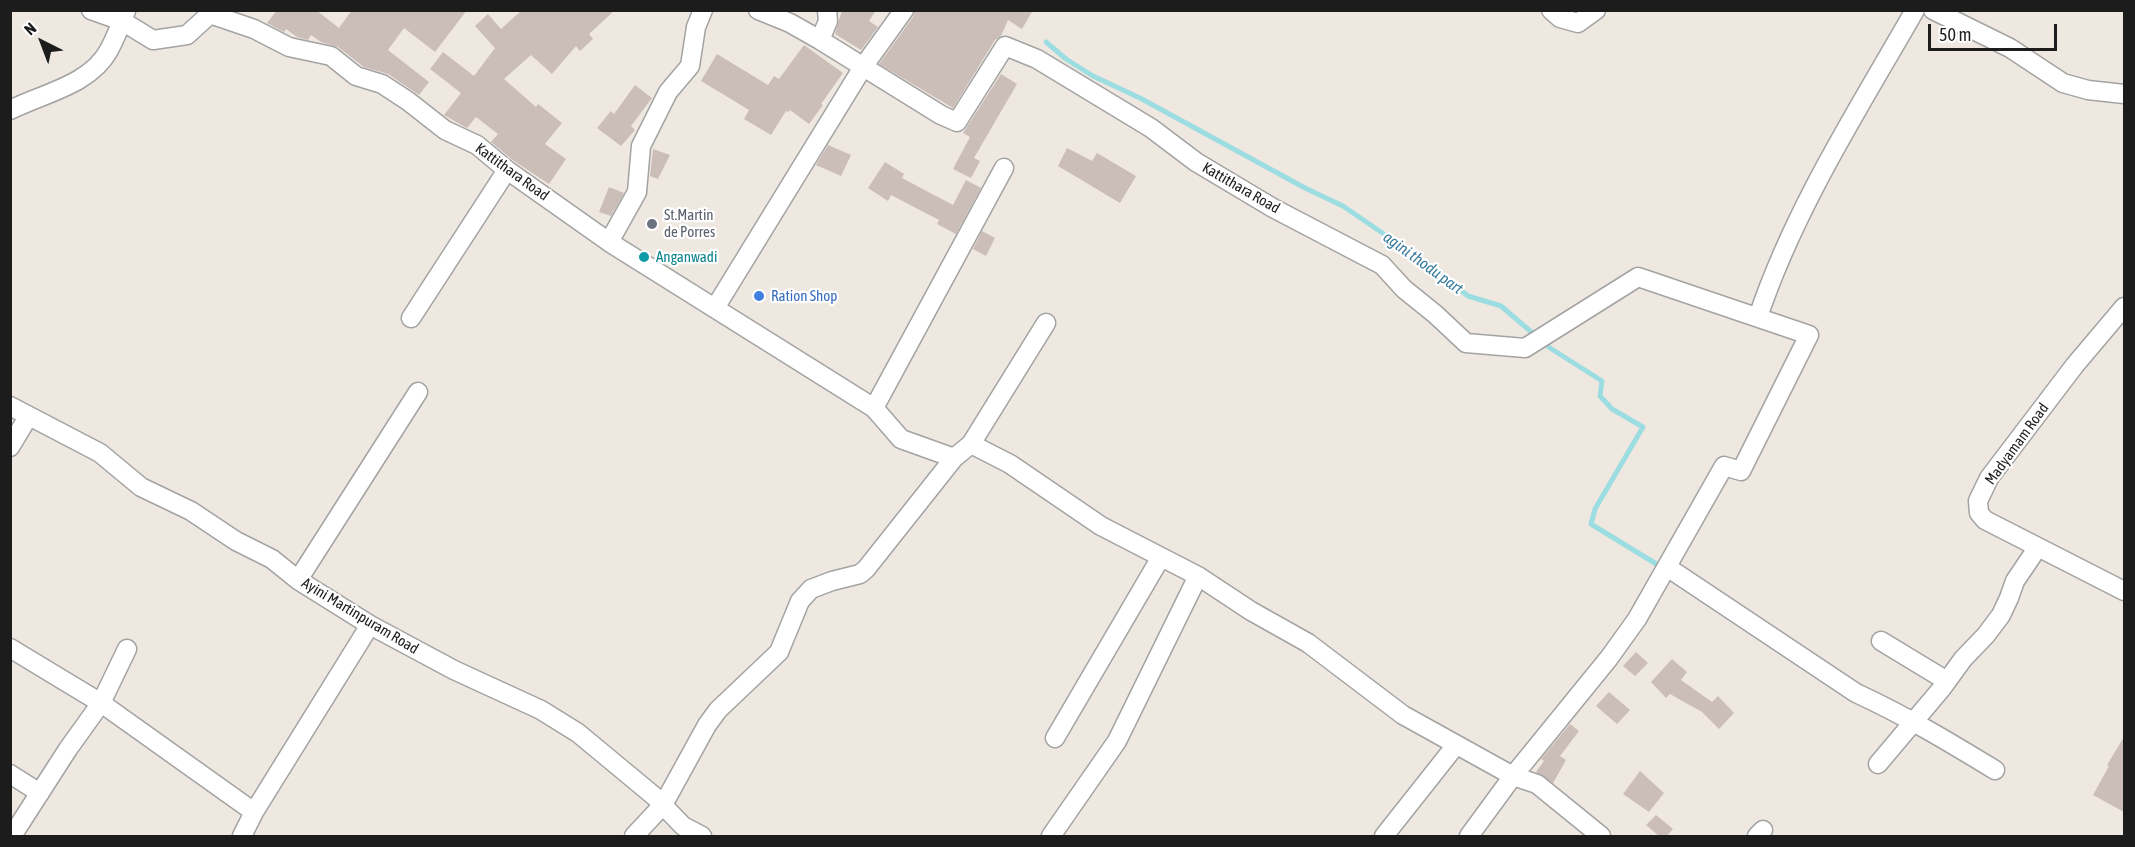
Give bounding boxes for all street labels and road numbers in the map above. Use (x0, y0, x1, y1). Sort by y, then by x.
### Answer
street label: Kattithara Road (472, 139, 552, 205)
street label: Kattithara Road (1199, 159, 1283, 217)
street label: Madyamam Road (1981, 400, 2053, 488)
street label: Ayini Martinpuram Road (298, 574, 422, 658)

